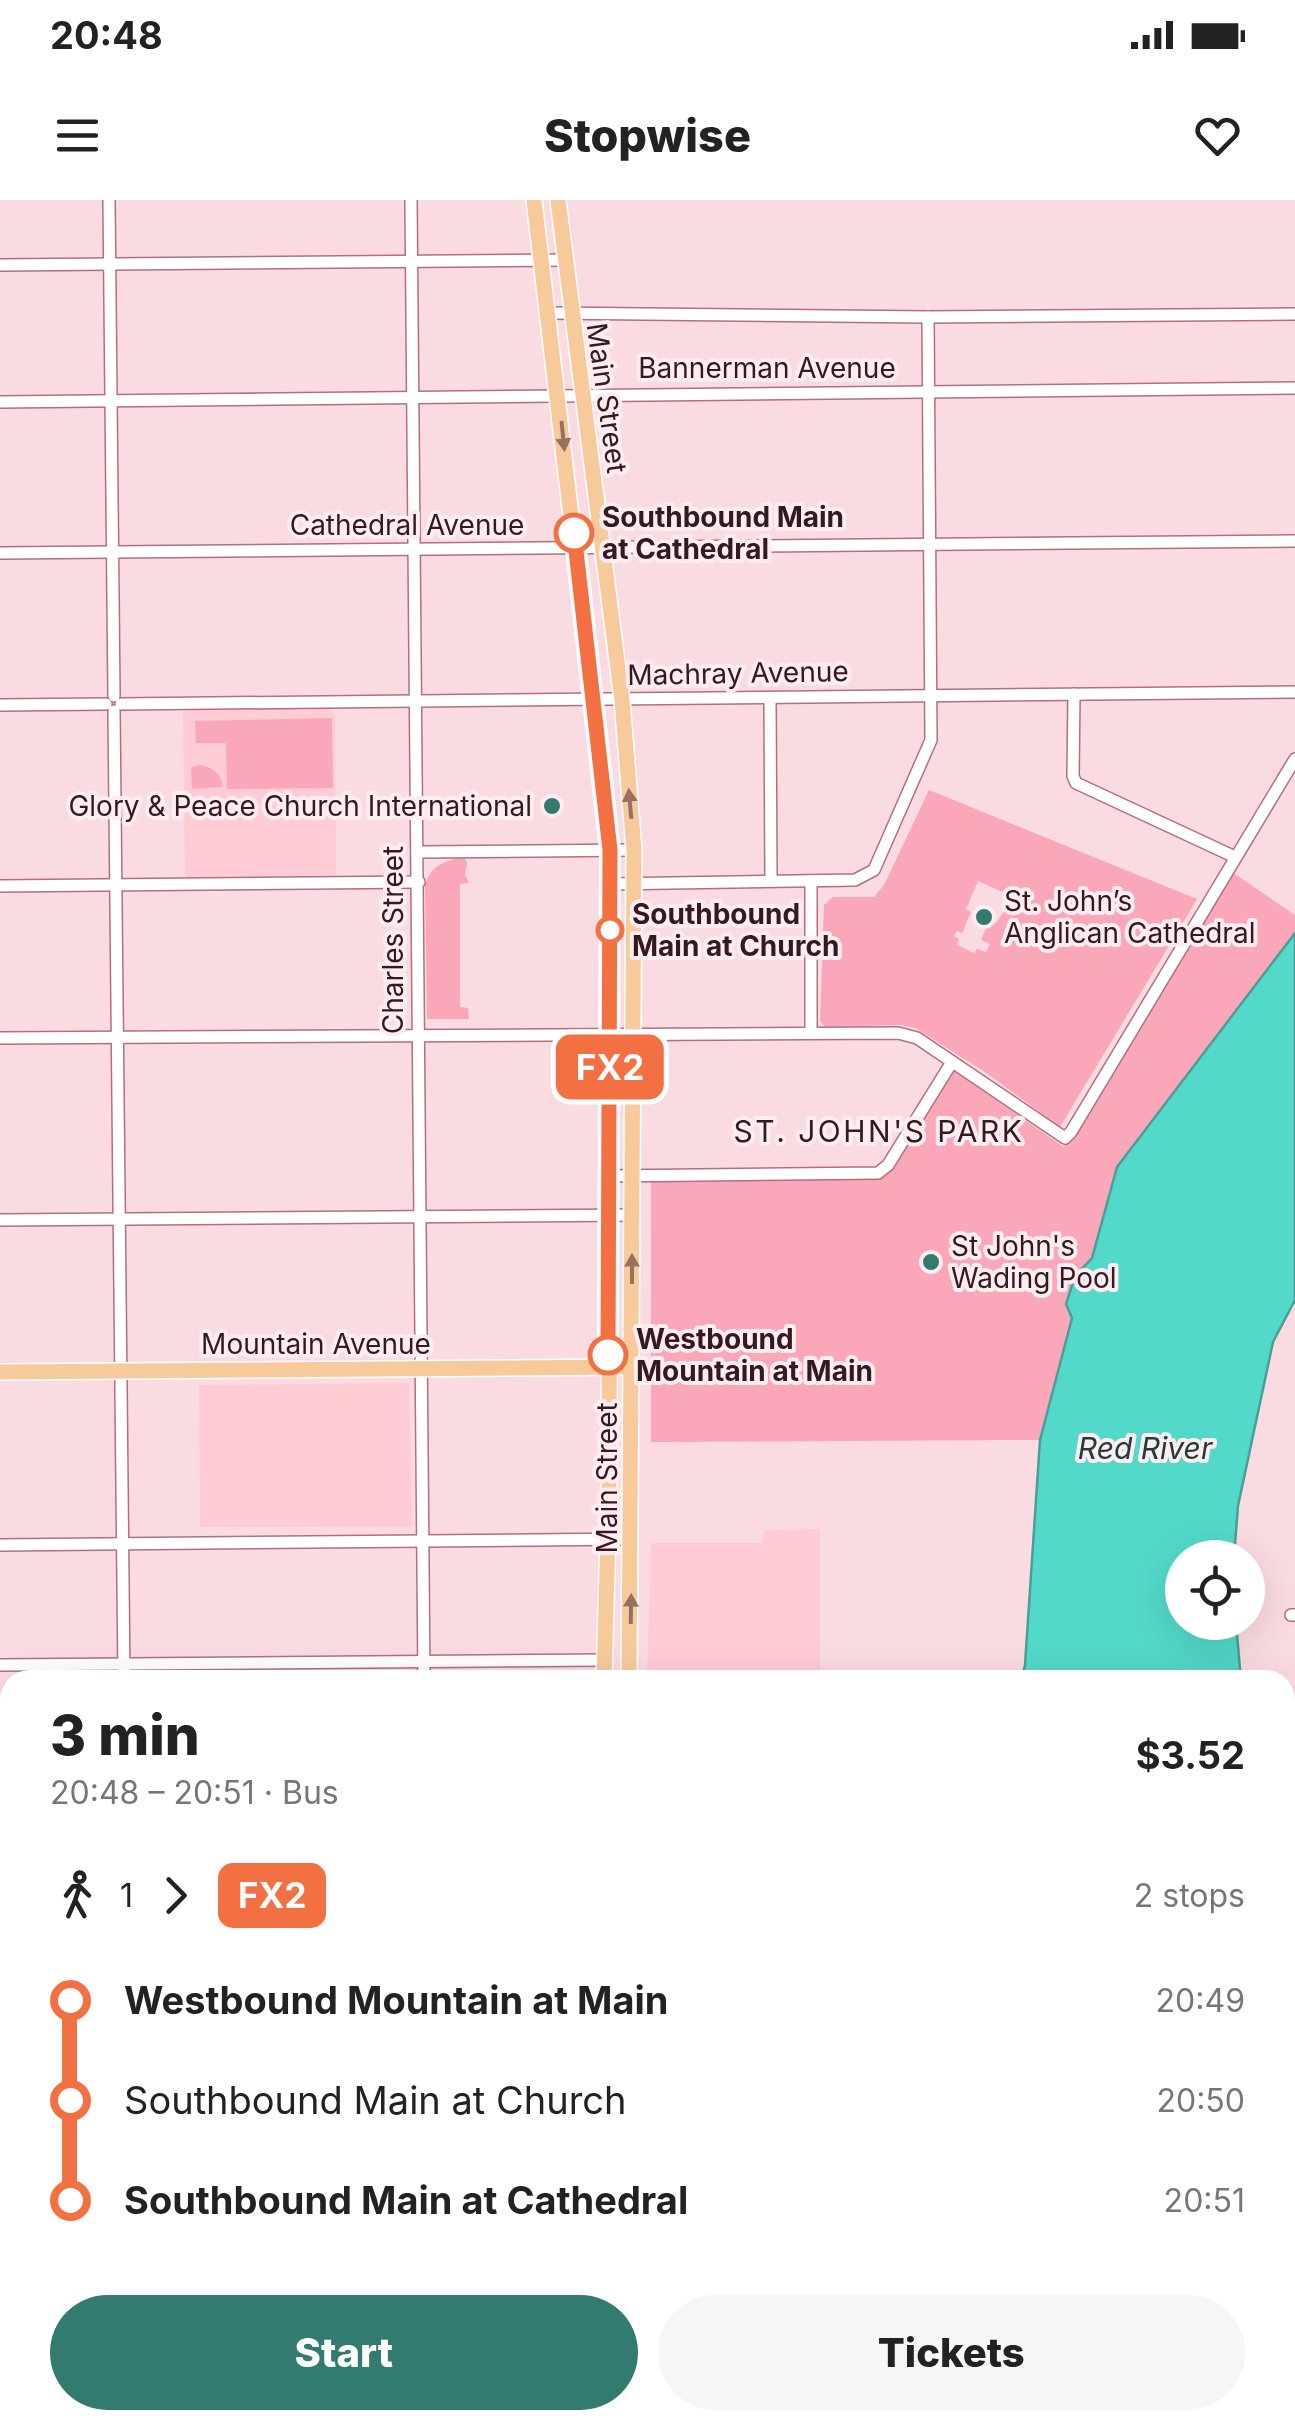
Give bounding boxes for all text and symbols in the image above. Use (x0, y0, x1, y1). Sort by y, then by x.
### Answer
text: 20:48 (50, 12, 163, 58)
icon: menu (50, 108, 105, 163)
text: Stopwise (544, 108, 751, 163)
icon: heart (1190, 108, 1245, 163)
street label: Main Street (580, 321, 634, 475)
street label: Bannerman Avenue (638, 351, 896, 385)
one-way arrow (555, 420, 571, 452)
place label: Southbound Main at Cathedral (602, 500, 844, 566)
street label: Cathedral Avenue (290, 508, 524, 542)
marker: Southbound Main at Cathedral (555, 514, 593, 552)
street label: Machray Avenue (627, 654, 849, 692)
one-way arrow (622, 788, 638, 820)
place label: Glory & Peace Church International (68, 789, 532, 823)
marker: Glory & Peace Church International (541, 795, 563, 817)
street label: Charles Street (376, 846, 410, 1034)
place label: St. John’s Anglican Cathedral (1004, 884, 1255, 950)
place label: Southbound Main at Church (632, 897, 839, 963)
marker: St. John’s Anglican Cathedral (973, 906, 995, 928)
marker: Southbound Main at Church (597, 917, 623, 943)
line badge: FX2 (552, 1034, 668, 1100)
text: FX2 (576, 1046, 644, 1088)
district label: ST. JOHN'S PARK (734, 1113, 1024, 1149)
place label: St John's Wading Pool (951, 1229, 1117, 1295)
marker: St John's Wading Pool (920, 1251, 942, 1273)
one-way arrow (624, 1253, 640, 1285)
place label: Westbound Mountain at Main (636, 1322, 873, 1388)
street label: Mountain Avenue (201, 1327, 431, 1361)
marker: Westbound Mountain at Main (589, 1336, 627, 1374)
street label: Main Street (590, 1402, 624, 1554)
water label: Red River (1078, 1430, 1213, 1466)
map controls (1165, 1540, 1265, 1640)
button: locate (1165, 1540, 1265, 1640)
one-way arrow (623, 1593, 639, 1625)
text: 3 min (50, 1702, 200, 1768)
text: $3.52 (1136, 1732, 1245, 1778)
text: 20:48 – 20:51 · Bus (50, 1773, 339, 1812)
icon: walk (50, 1868, 105, 1923)
icon: forward (148, 1868, 203, 1923)
text: FX2 (238, 1874, 306, 1916)
text: 1 (120, 1876, 133, 1915)
text: 2 stops (1134, 1876, 1245, 1915)
text: Westbound Mountain at Main (124, 1977, 669, 2023)
text: 20:49 (1156, 1981, 1245, 2020)
text: Southbound Main at Church (124, 2077, 626, 2123)
text: 20:50 (1156, 2081, 1245, 2120)
text: Southbound Main at Cathedral (124, 2177, 688, 2223)
text: 20:51 (1164, 2181, 1245, 2220)
button: Start (50, 2295, 638, 2410)
button: Tickets (658, 2295, 1245, 2410)

